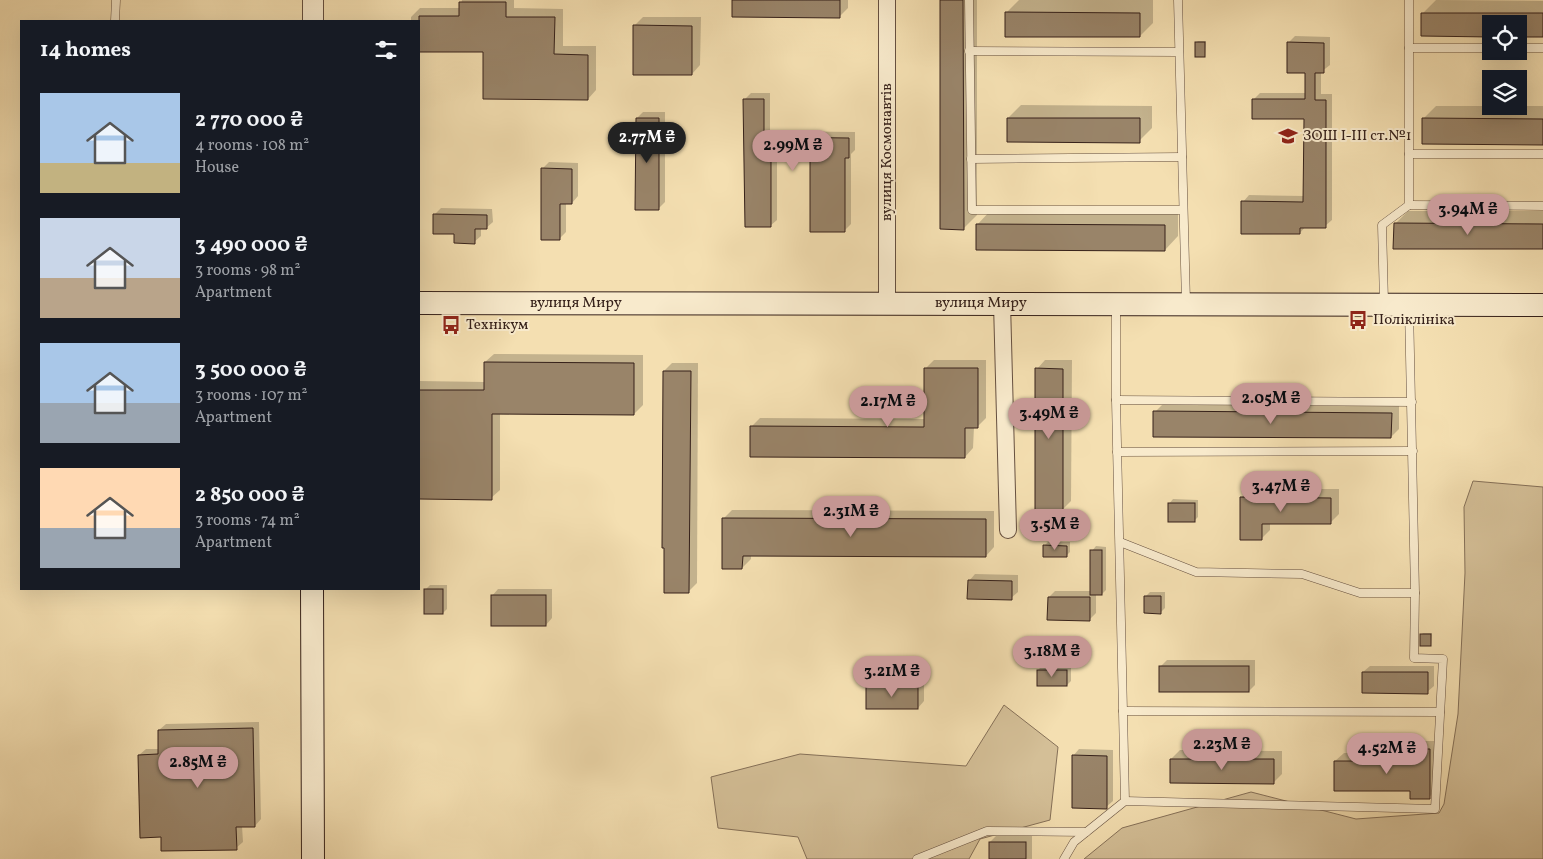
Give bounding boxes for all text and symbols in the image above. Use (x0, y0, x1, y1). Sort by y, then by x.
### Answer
map controls (1482, 15, 1527, 115)
button: locate (1482, 15, 1527, 60)
text: 14 homes (40, 36, 131, 65)
icon: filters (372, 36, 400, 64)
button: layers (1482, 70, 1527, 115)
street label: вулиця Космонавтів (877, 83, 898, 221)
text: 2 770 000 ₴ (195, 106, 303, 135)
icon: home (80, 113, 140, 173)
pin: 2.77M ₴ (601, 121, 693, 164)
school or university icon: ЗОШ I-III ст.№1 (1277, 125, 1299, 147)
place label: ЗОШ I-III ст.№1 (1303, 126, 1411, 147)
text: 2.77M ₴ (619, 127, 675, 149)
pin: 2.99M ₴ (747, 130, 839, 172)
text: 4 rooms · 108 m² (195, 135, 309, 157)
text: 2.99M ₴ (763, 135, 823, 157)
text: House (195, 157, 239, 179)
pin: 3.94M ₴ (1422, 194, 1514, 236)
text: 3.94M ₴ (1438, 199, 1498, 221)
text: 3 490 000 ₴ (195, 231, 308, 260)
icon: home (80, 238, 140, 298)
text: 3 rooms · 98 m² (195, 260, 300, 282)
text: Apartment (195, 282, 272, 304)
street label: вулиця Миру (530, 293, 622, 314)
street label: вулиця Миру (935, 293, 1027, 314)
bus stop icon: Поліклініка (1347, 309, 1369, 331)
place label: Поліклініка (1373, 310, 1455, 331)
bus stop icon: Технікум (440, 314, 462, 336)
place label: Технікум (466, 315, 528, 336)
text: 3 500 000 ₴ (195, 356, 307, 385)
icon: home (80, 363, 140, 423)
pin: 2.05M ₴ (1225, 382, 1317, 425)
text: 3 rooms · 107 m² (195, 385, 308, 407)
pin: 2.17M ₴ (842, 386, 934, 428)
text: 2.05M ₴ (1241, 388, 1301, 410)
text: 2.17M ₴ (860, 391, 916, 413)
pin: 3.49M ₴ (1003, 398, 1095, 440)
text: 3.49M ₴ (1019, 403, 1079, 425)
text: Apartment (195, 407, 272, 429)
pin: 3.47M ₴ (1235, 470, 1327, 513)
text: 3.47M ₴ (1252, 476, 1310, 498)
text: 2 850 000 ₴ (195, 481, 305, 510)
icon: home (80, 488, 140, 548)
pin: 2.31M ₴ (805, 496, 897, 538)
text: 2.31M ₴ (823, 501, 879, 523)
pin: 3.5M ₴ (1014, 508, 1096, 551)
text: 3 rooms · 74 m² (195, 510, 300, 532)
text: 3.5M ₴ (1031, 514, 1079, 536)
text: Apartment (195, 532, 272, 554)
pin: 3.18M ₴ (1006, 636, 1098, 678)
text: 3.18M ₴ (1024, 641, 1080, 663)
pin: 3.21M ₴ (846, 656, 938, 698)
text: 3.21M ₴ (864, 661, 920, 683)
pin: 2.23M ₴ (1176, 728, 1268, 771)
pin: 4.52M ₴ (1341, 732, 1433, 775)
text: 2.23M ₴ (1193, 734, 1251, 756)
text: 4.52M ₴ (1358, 738, 1416, 760)
pin: 2.85M ₴ (152, 746, 244, 789)
text: 2.85M ₴ (169, 752, 227, 774)

